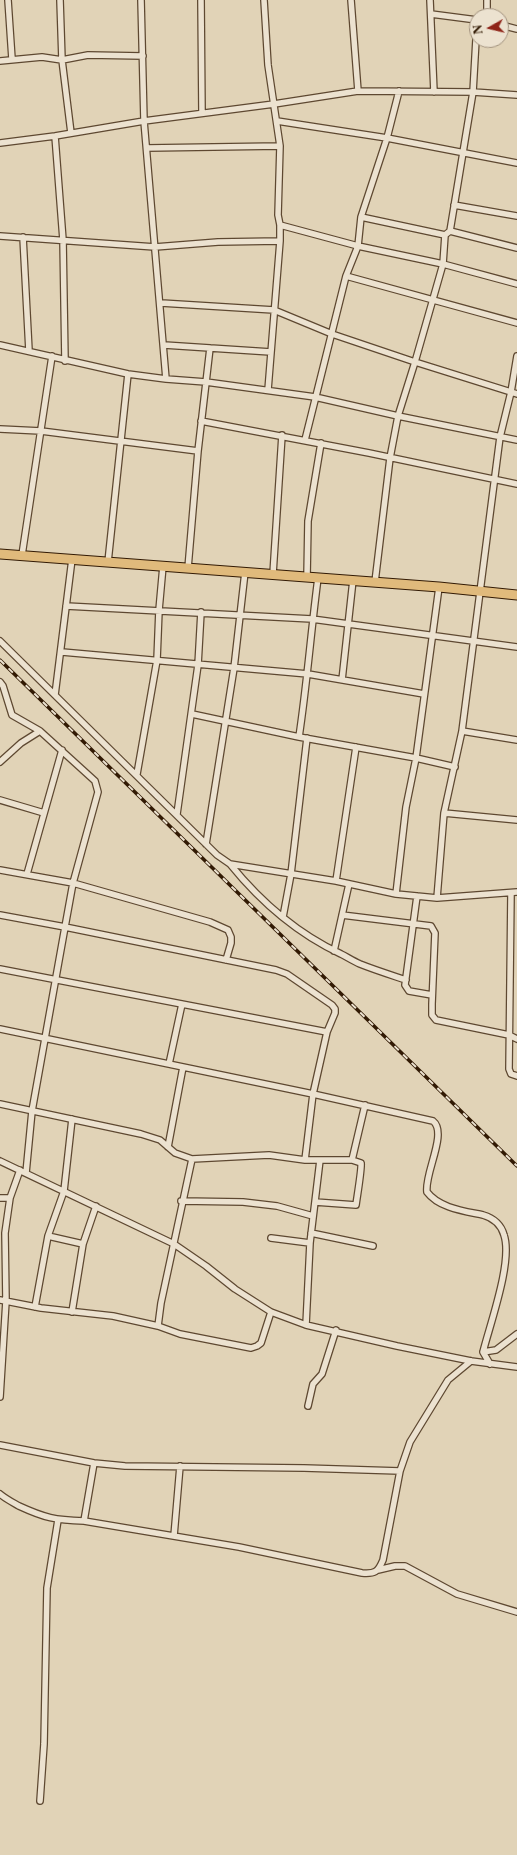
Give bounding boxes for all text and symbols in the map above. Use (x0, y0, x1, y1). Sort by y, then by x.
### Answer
north arrow (469, 8, 509, 48)
text: N (471, 24, 486, 35)

